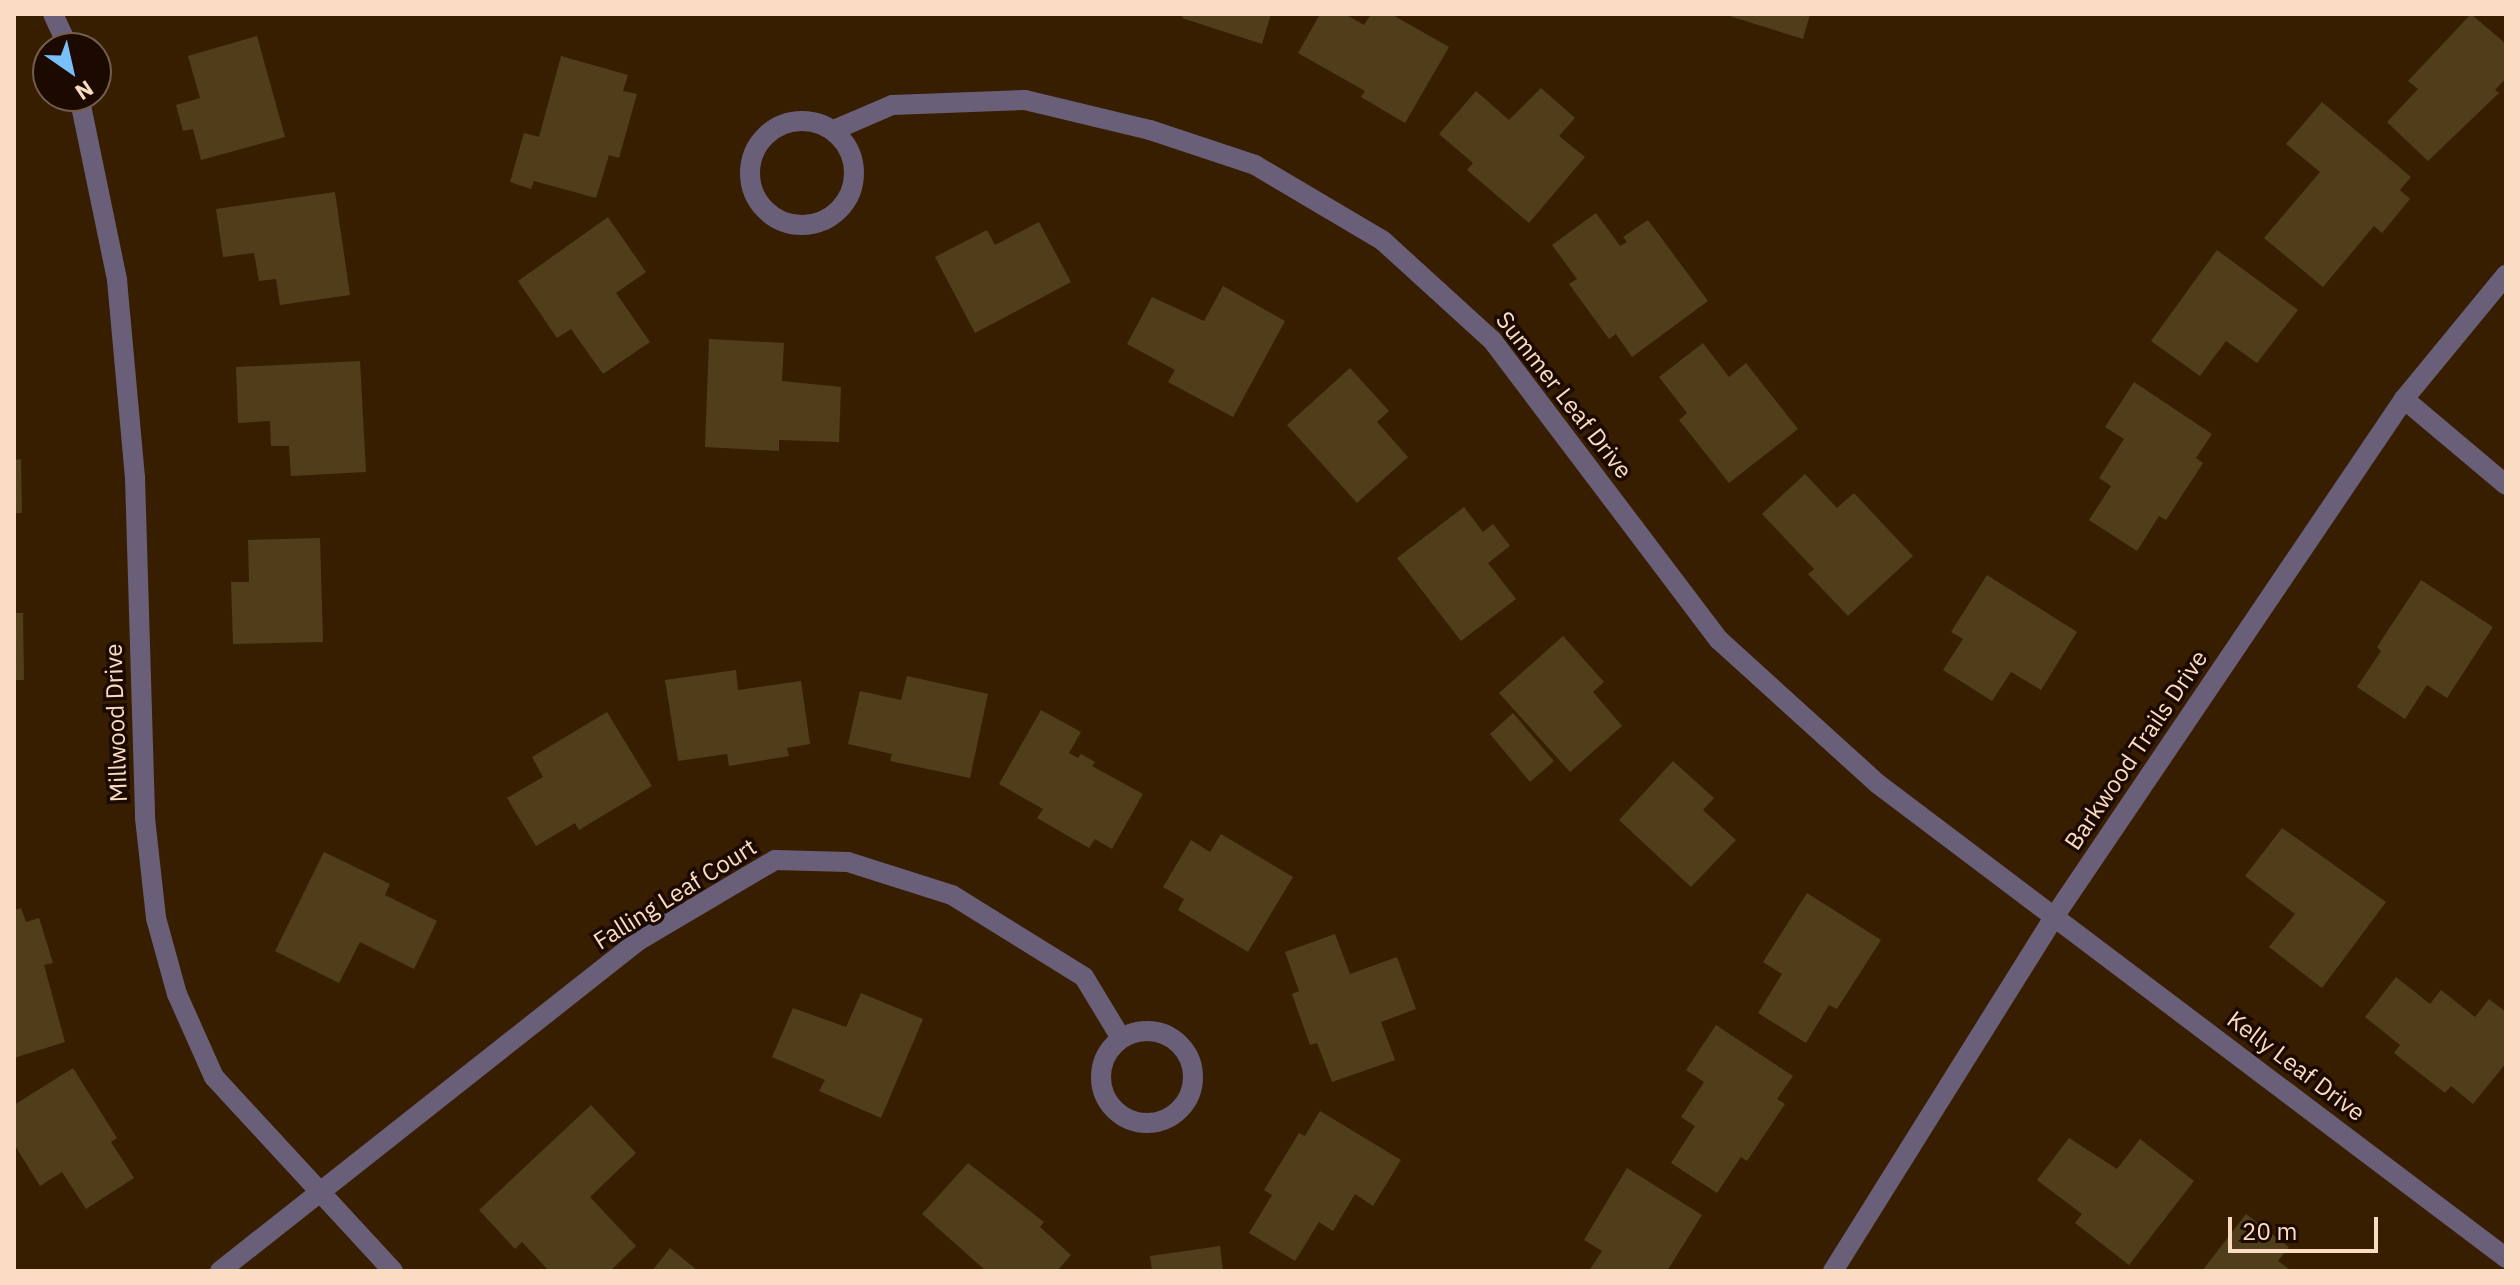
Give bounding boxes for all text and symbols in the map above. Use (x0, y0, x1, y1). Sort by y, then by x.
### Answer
north arrow (32, 32, 112, 112)
text: N (70, 74, 99, 107)
street label: Summer Leaf Drive (1490, 306, 1638, 484)
street label: Millwood Drive (99, 643, 133, 803)
street label: Barkwood Trails Drive (2059, 645, 2213, 855)
street label: Falling Leaf Court (588, 832, 762, 956)
street label: Kelly Leaf Drive (2221, 1005, 2371, 1127)
scale bar (2232, 1201, 2382, 1251)
text: 20 m (2242, 1215, 2297, 1247)

